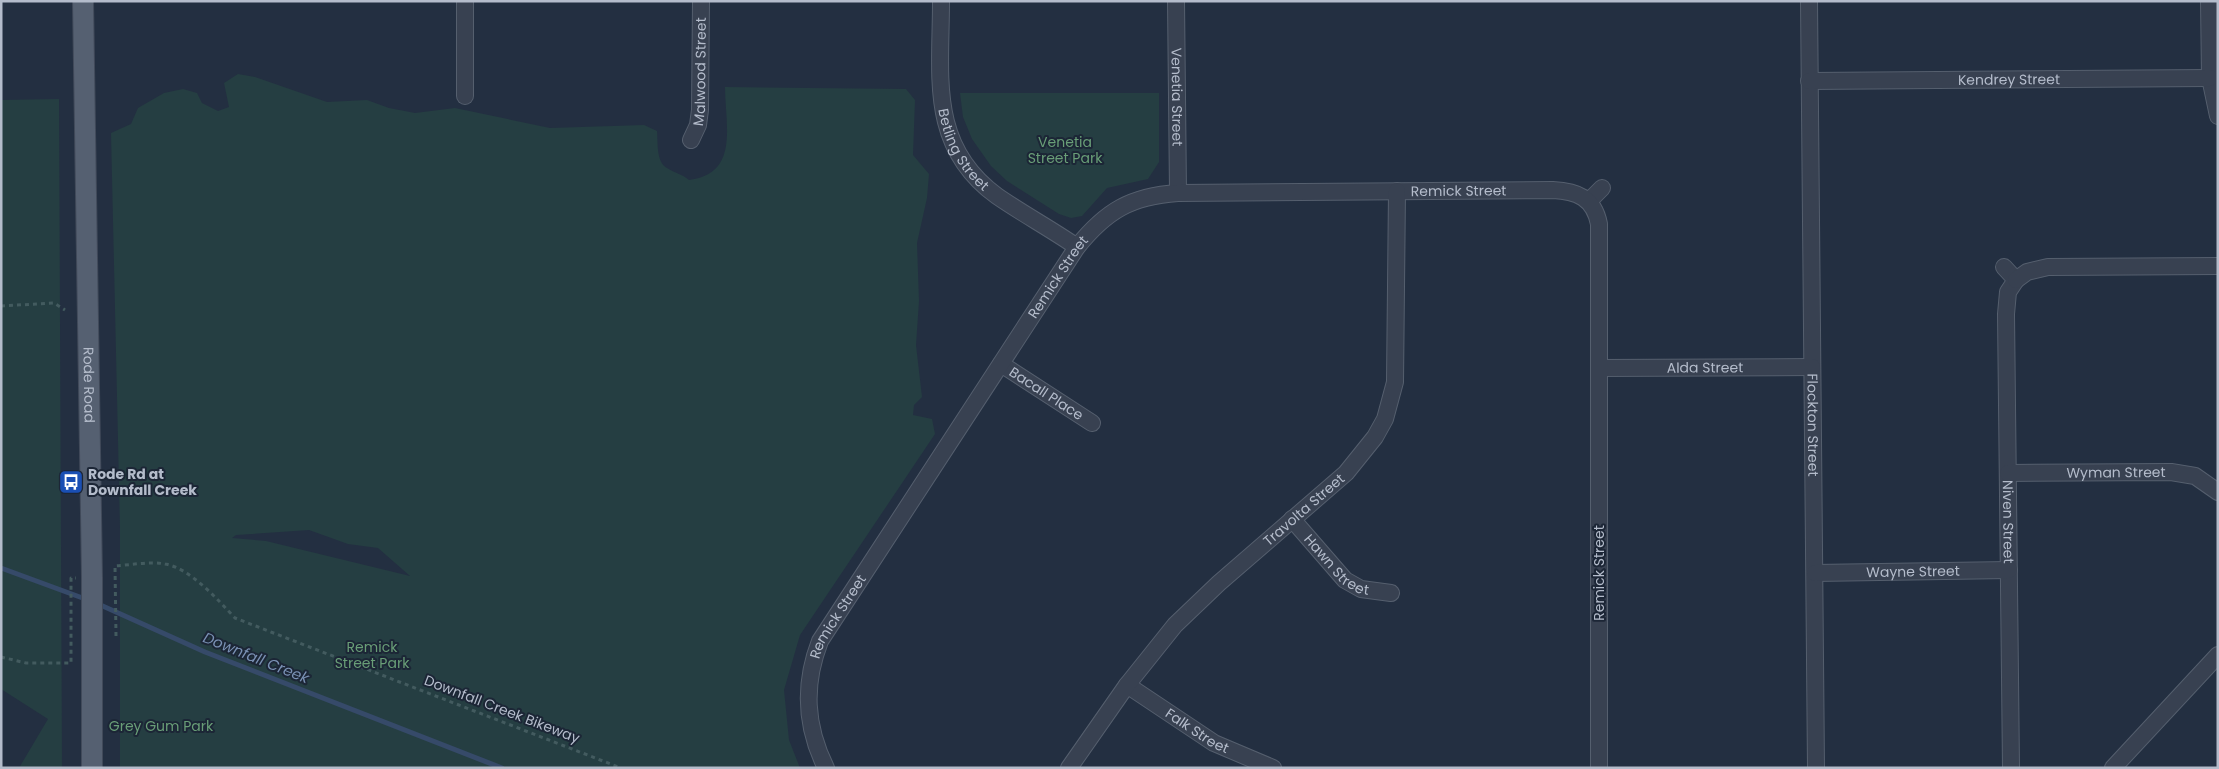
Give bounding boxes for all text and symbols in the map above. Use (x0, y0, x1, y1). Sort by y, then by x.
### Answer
street label: Malwood Street (688, 17, 711, 127)
street label: Venetia Street (1166, 48, 1188, 146)
street label: Kendrey Street (1958, 69, 2060, 90)
street label: Betling Street (933, 107, 993, 195)
park label: Venetia Street Park (1028, 132, 1103, 168)
street label: Remick Street (1411, 180, 1506, 201)
street label: Remick Street (1023, 231, 1093, 322)
street label: Rode Road (78, 347, 100, 423)
street label: Alda Street (1667, 357, 1743, 378)
street label: Bacall Place (1005, 362, 1088, 425)
street label: Flockton Street (1802, 373, 1823, 477)
street label: Wyman Street (2066, 462, 2166, 483)
place label: Rode Rd at Downfall Creek (88, 464, 197, 500)
bus stop icon: Rode Rd at Downfall Creek (58, 469, 84, 495)
street label: Travolta Street (1259, 469, 1349, 551)
street label: Niven Street (1998, 480, 2019, 564)
street label: Remick Street (1589, 525, 1609, 621)
street label: Hawn Street (1299, 530, 1370, 600)
street label: Wayne Street (1866, 561, 1960, 582)
street label: Remick Street (805, 571, 871, 661)
water label: Downfall Creek (200, 627, 313, 689)
park label: Remick Street Park (335, 637, 410, 673)
street label: Downfall Creek Bikeway (421, 670, 583, 748)
street label: Falk Street (1161, 703, 1232, 758)
park label: Grey Gum Park (109, 716, 214, 736)

